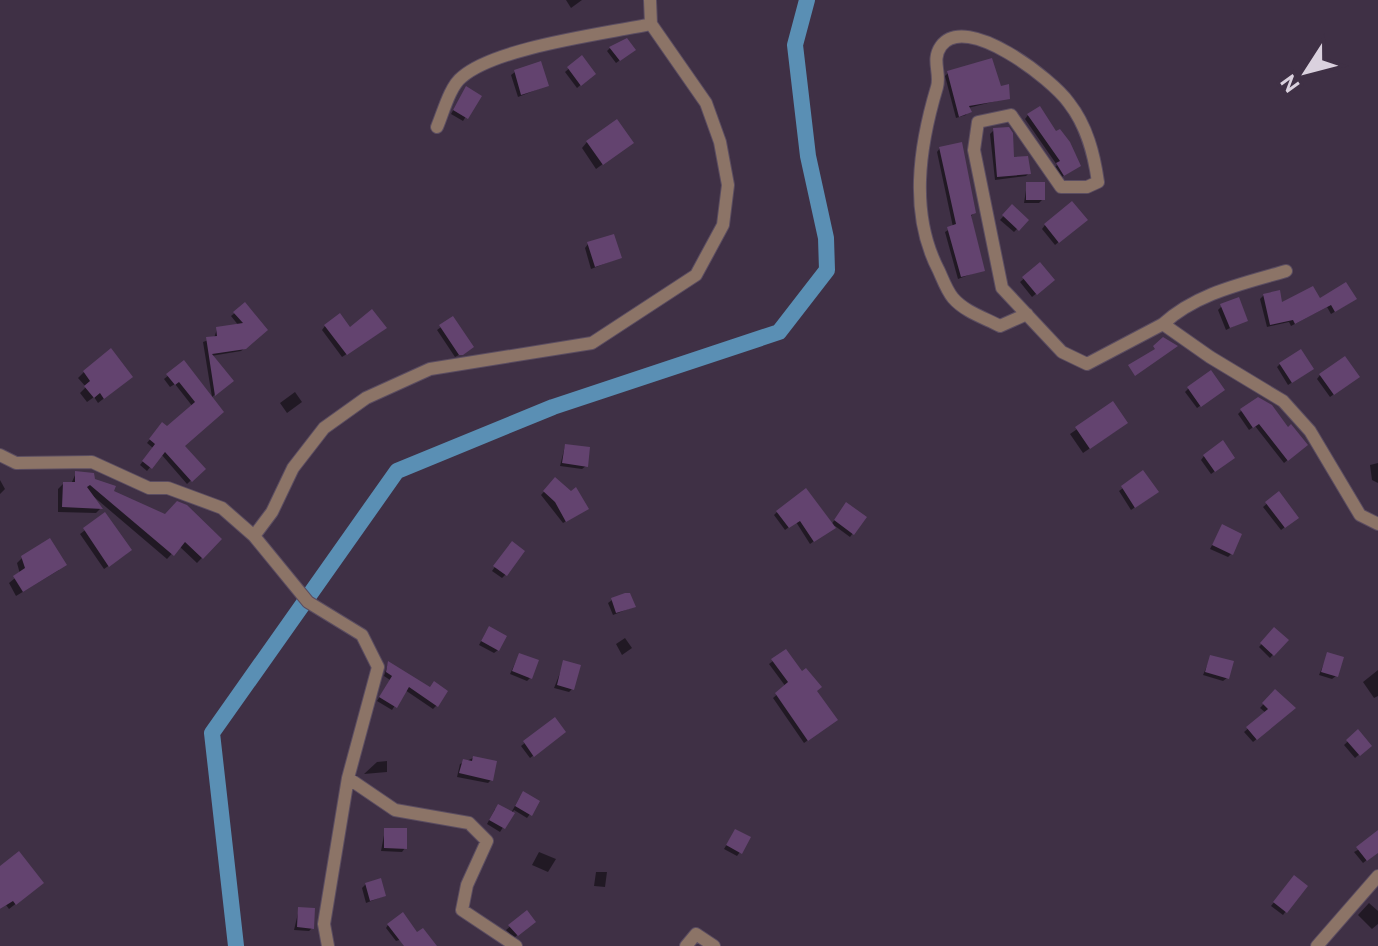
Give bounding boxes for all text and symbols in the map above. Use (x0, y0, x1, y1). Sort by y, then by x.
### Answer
north arrow (1266, 32, 1346, 112)
text: N (1275, 69, 1306, 98)

